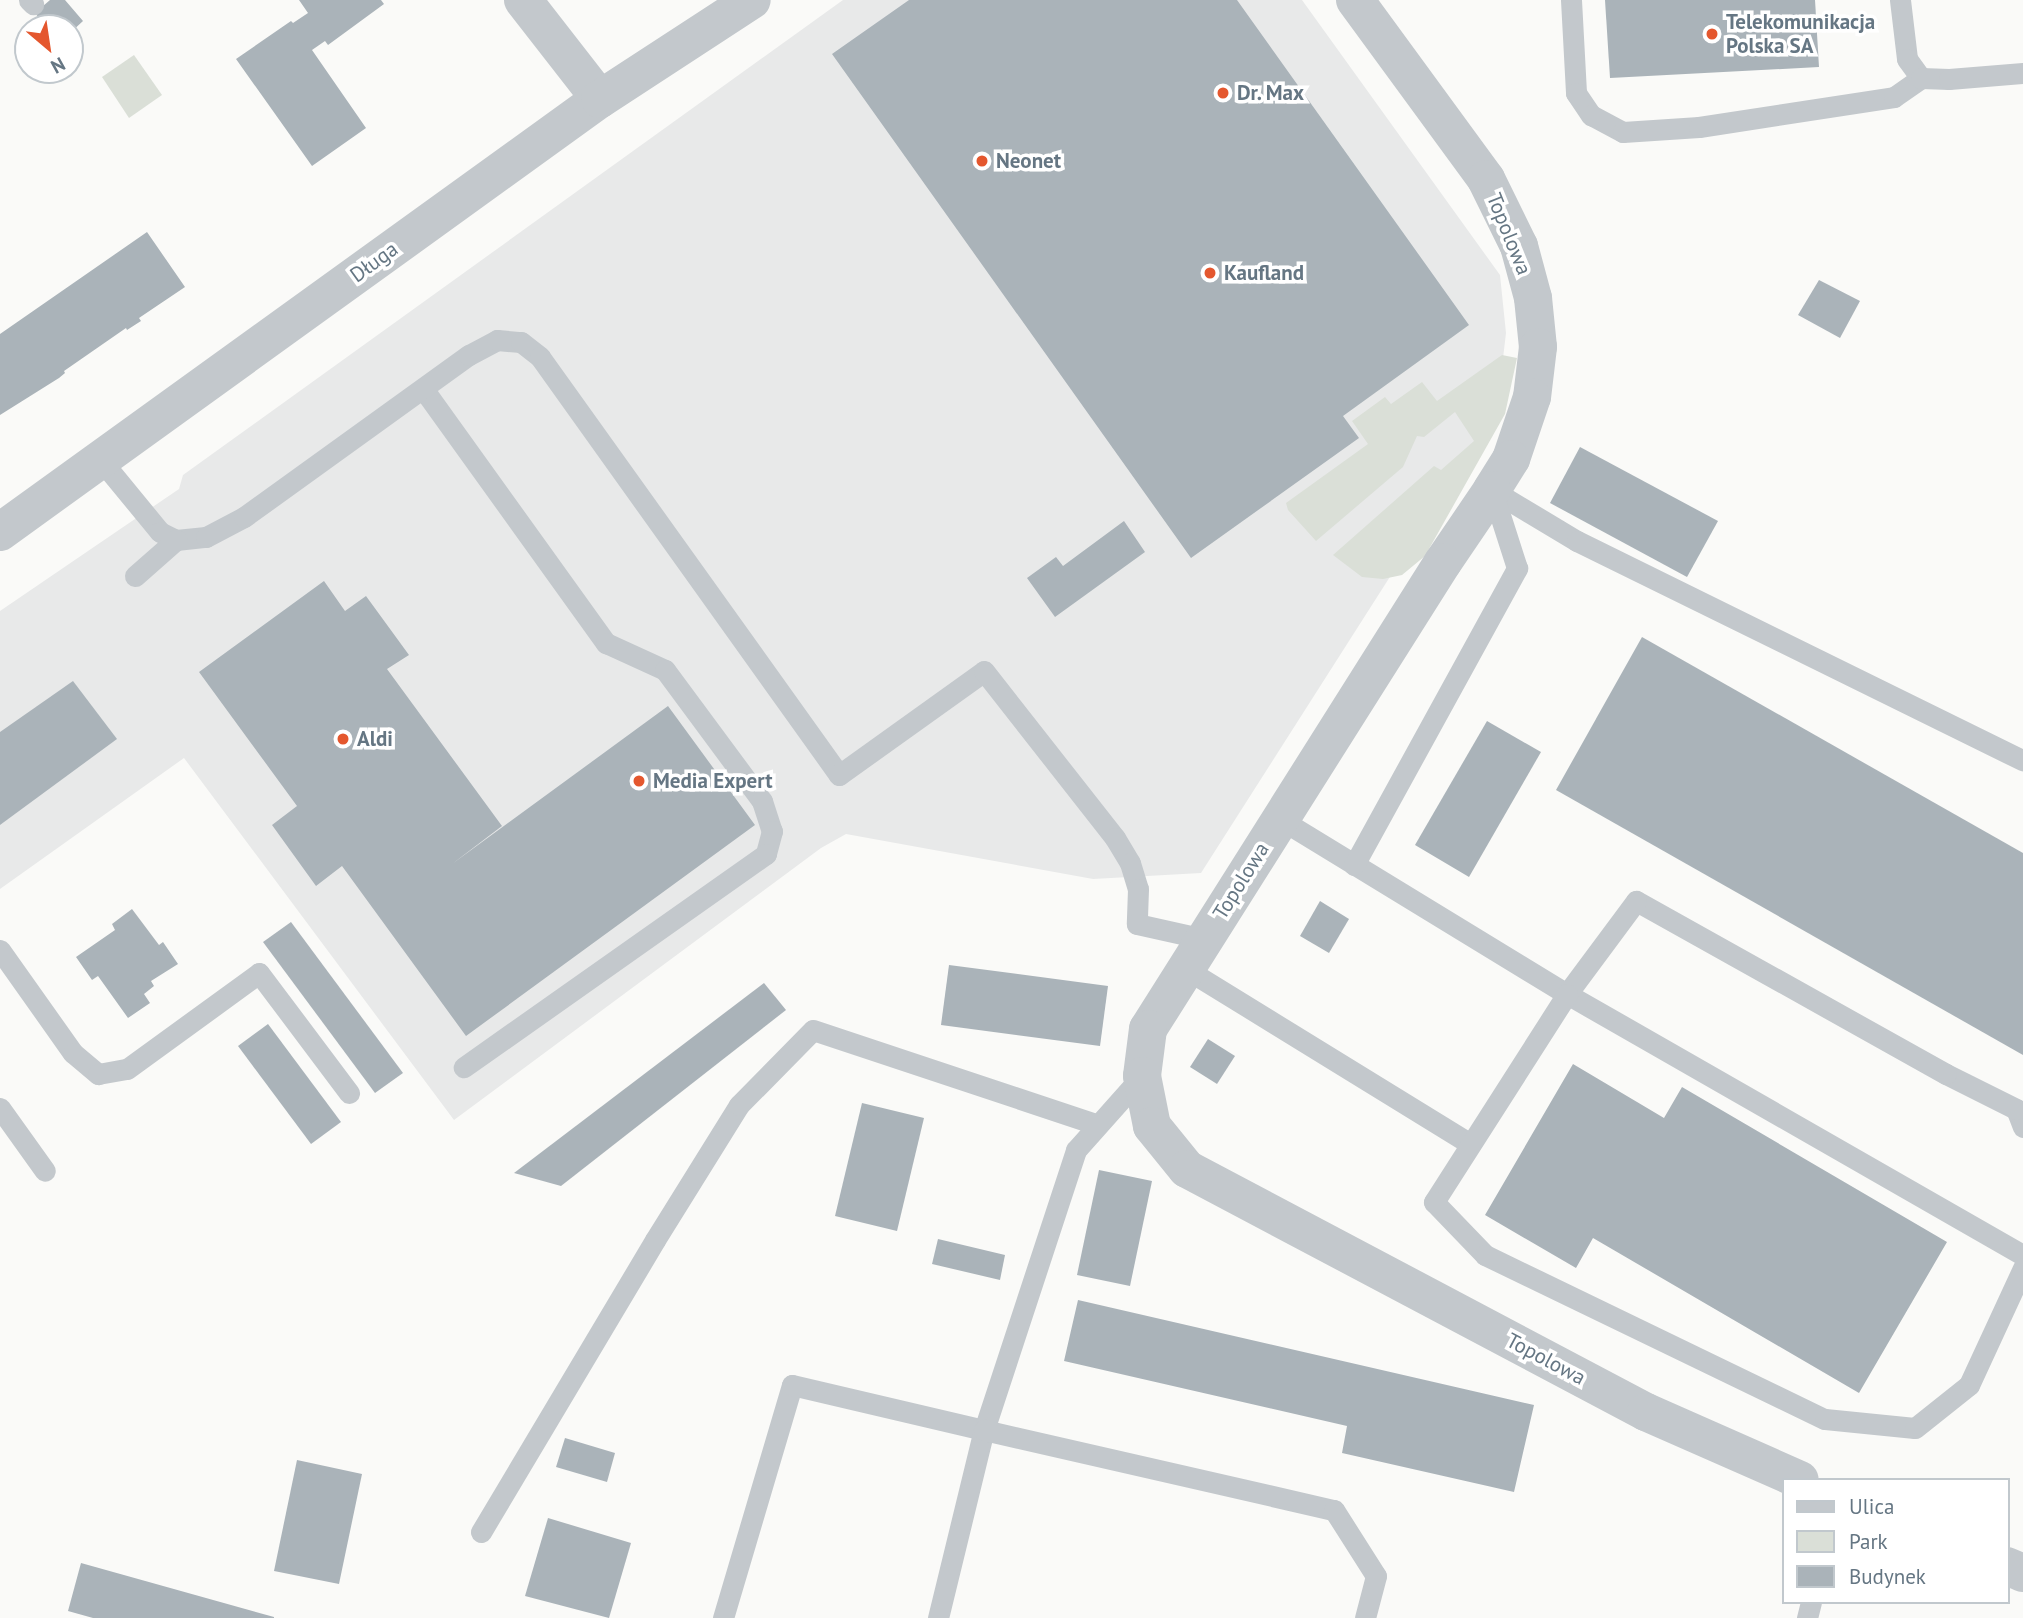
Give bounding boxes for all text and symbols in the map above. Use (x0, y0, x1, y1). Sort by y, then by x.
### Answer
place label: Telekomunikacja Polska SA (1726, 9, 1875, 59)
north arrow (14, 14, 84, 84)
marker: Telekomunikacja Polska SA (1704, 26, 1720, 42)
text: N (47, 52, 69, 79)
place label: Dr. Max (1237, 80, 1305, 106)
marker: Dr. Max (1215, 85, 1231, 101)
place label: Neonet (996, 148, 1061, 174)
marker: Neonet (974, 153, 990, 169)
street label: Topolowa (1481, 189, 1537, 279)
street label: Długa (345, 236, 403, 288)
place label: Kaufland (1224, 260, 1304, 286)
marker: Kaufland (1202, 265, 1218, 281)
place label: Aldi (357, 726, 393, 752)
marker: Aldi (335, 731, 351, 747)
place label: Media Expert (653, 768, 772, 794)
marker: Media Expert (631, 773, 647, 789)
street label: Topolowa (1208, 838, 1274, 924)
street label: Topolowa (1502, 1328, 1590, 1390)
legend (1782, 1478, 2009, 1604)
text: Ulica (1849, 1493, 1894, 1520)
text: Park (1849, 1528, 1888, 1555)
text: Budynek (1849, 1563, 1926, 1590)

